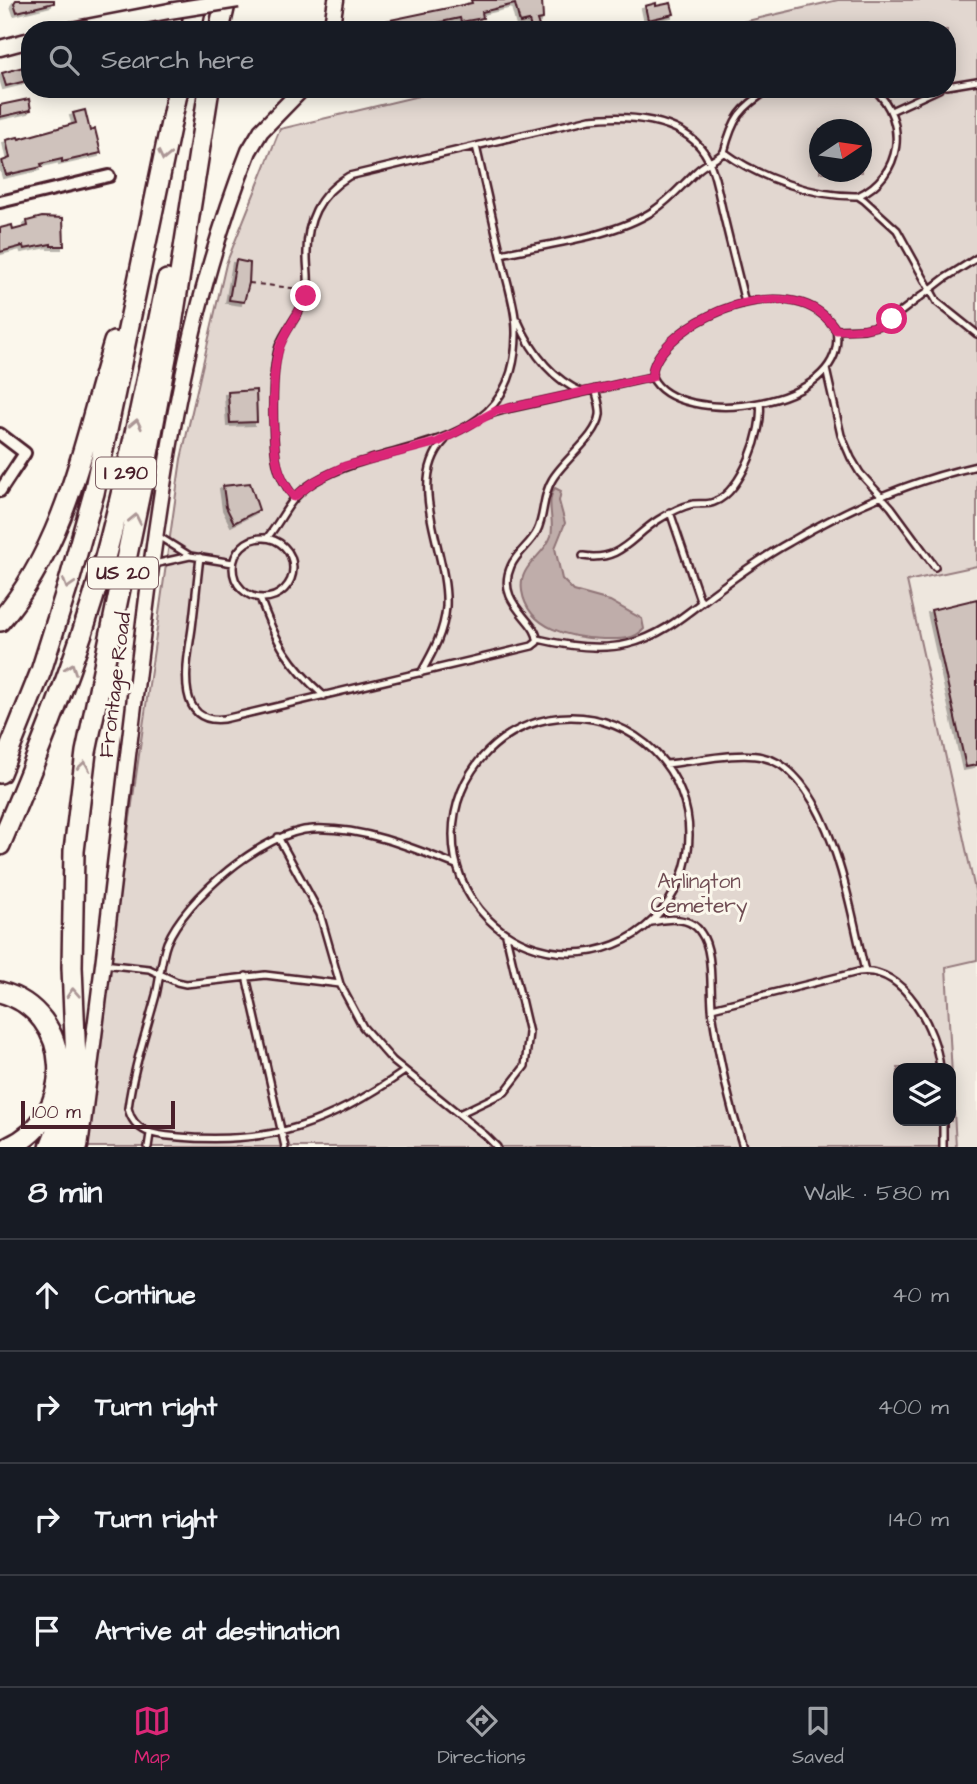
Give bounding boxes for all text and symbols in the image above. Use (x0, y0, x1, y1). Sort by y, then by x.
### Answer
search box (21, 21, 956, 98)
icon: search (45, 41, 83, 79)
text: Search here (101, 42, 254, 78)
north arrow (809, 119, 872, 182)
one-way arrow (158, 150, 172, 162)
route end (290, 280, 321, 311)
route start (876, 303, 907, 334)
one-way arrow (128, 418, 143, 430)
road number: I 290 (96, 458, 156, 488)
one-way arrow (126, 513, 141, 525)
road number: US 20 (88, 558, 158, 588)
one-way arrow (62, 577, 77, 589)
street label: Frontage Road (92, 610, 140, 760)
one-way arrow (62, 662, 76, 674)
one-way arrow (76, 760, 91, 772)
park label: Arlington Cemetery (651, 867, 748, 922)
one-way arrow (66, 987, 81, 998)
map controls (893, 1063, 956, 1126)
button: layers (893, 1063, 956, 1126)
scale bar (21, 1098, 175, 1130)
text: 100 m (32, 1099, 81, 1126)
text: 8 min (28, 1172, 102, 1214)
text: Walk · 580 m (803, 1177, 949, 1209)
icon: ahead (28, 1276, 66, 1314)
text: Continue (95, 1277, 196, 1313)
text: 40 m (892, 1279, 949, 1311)
icon: right (28, 1388, 66, 1426)
text: Turn right (95, 1389, 217, 1425)
text: 400 m (877, 1391, 949, 1423)
icon: right (28, 1500, 66, 1538)
text: Turn right (95, 1501, 217, 1537)
text: 140 m (889, 1503, 949, 1535)
icon: arrive (28, 1612, 66, 1650)
text: Arrive at destination (95, 1613, 340, 1649)
tab: Map (133, 1702, 171, 1771)
tab: Directions (437, 1702, 526, 1771)
tab: Saved (792, 1702, 844, 1771)

